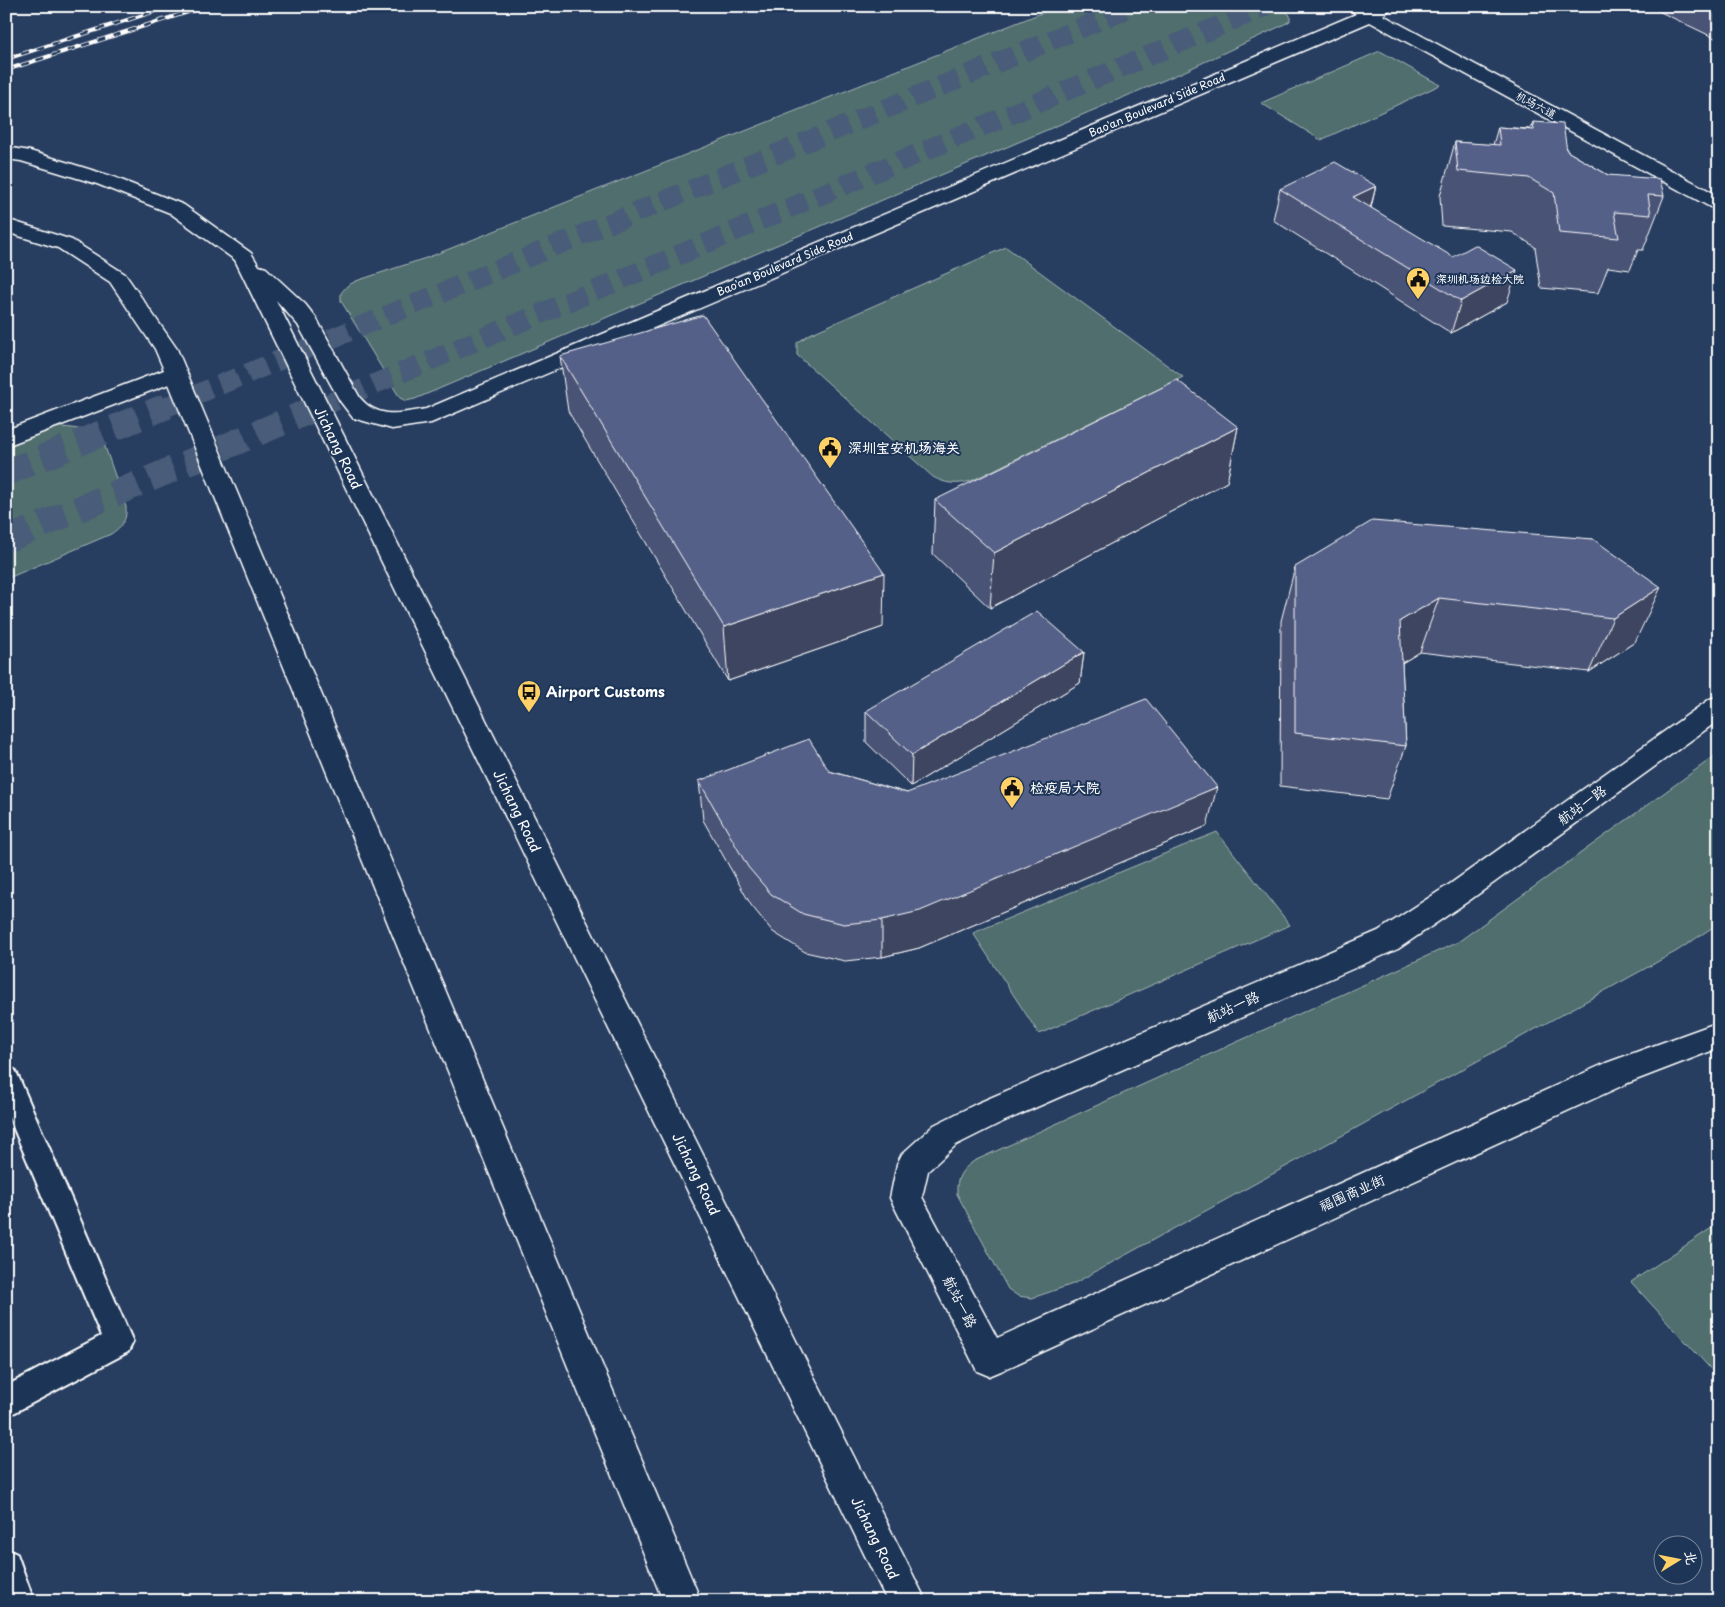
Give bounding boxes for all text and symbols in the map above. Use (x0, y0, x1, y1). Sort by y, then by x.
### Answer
street label: Bao'an Boulevard Side Road (1086, 68, 1228, 141)
street label: 机场六道 (1513, 87, 1560, 122)
street label: Bao'an Boulevard Side Road (714, 227, 856, 300)
public building icon: 深圳机场边检大院 (1405, 266, 1431, 300)
place label: 深圳机场边检大院 (1436, 270, 1524, 287)
street label: Jichang Road (309, 403, 368, 493)
public building icon: 深圳宝安机场海关 (817, 435, 843, 469)
place label: 深圳宝安机场海关 (848, 437, 960, 458)
bus stop icon: Airport Customs (516, 679, 542, 713)
place label: Airport Customs (546, 681, 665, 702)
street label: Jichang Road (488, 766, 547, 856)
public building icon: 检疫局大院 (999, 775, 1025, 809)
place label: 检疫局大院 (1030, 777, 1100, 798)
street label: 航站一路 (1553, 780, 1611, 830)
street label: 航站一路 (1203, 986, 1263, 1028)
street label: Jichang Road (667, 1129, 726, 1219)
street label: 福围商业街 (1316, 1169, 1388, 1216)
street label: 航站一路 (938, 1272, 983, 1331)
street label: Jichang Road (846, 1493, 905, 1583)
north arrow (1652, 1534, 1702, 1584)
text: 北 (1680, 1549, 1703, 1566)

